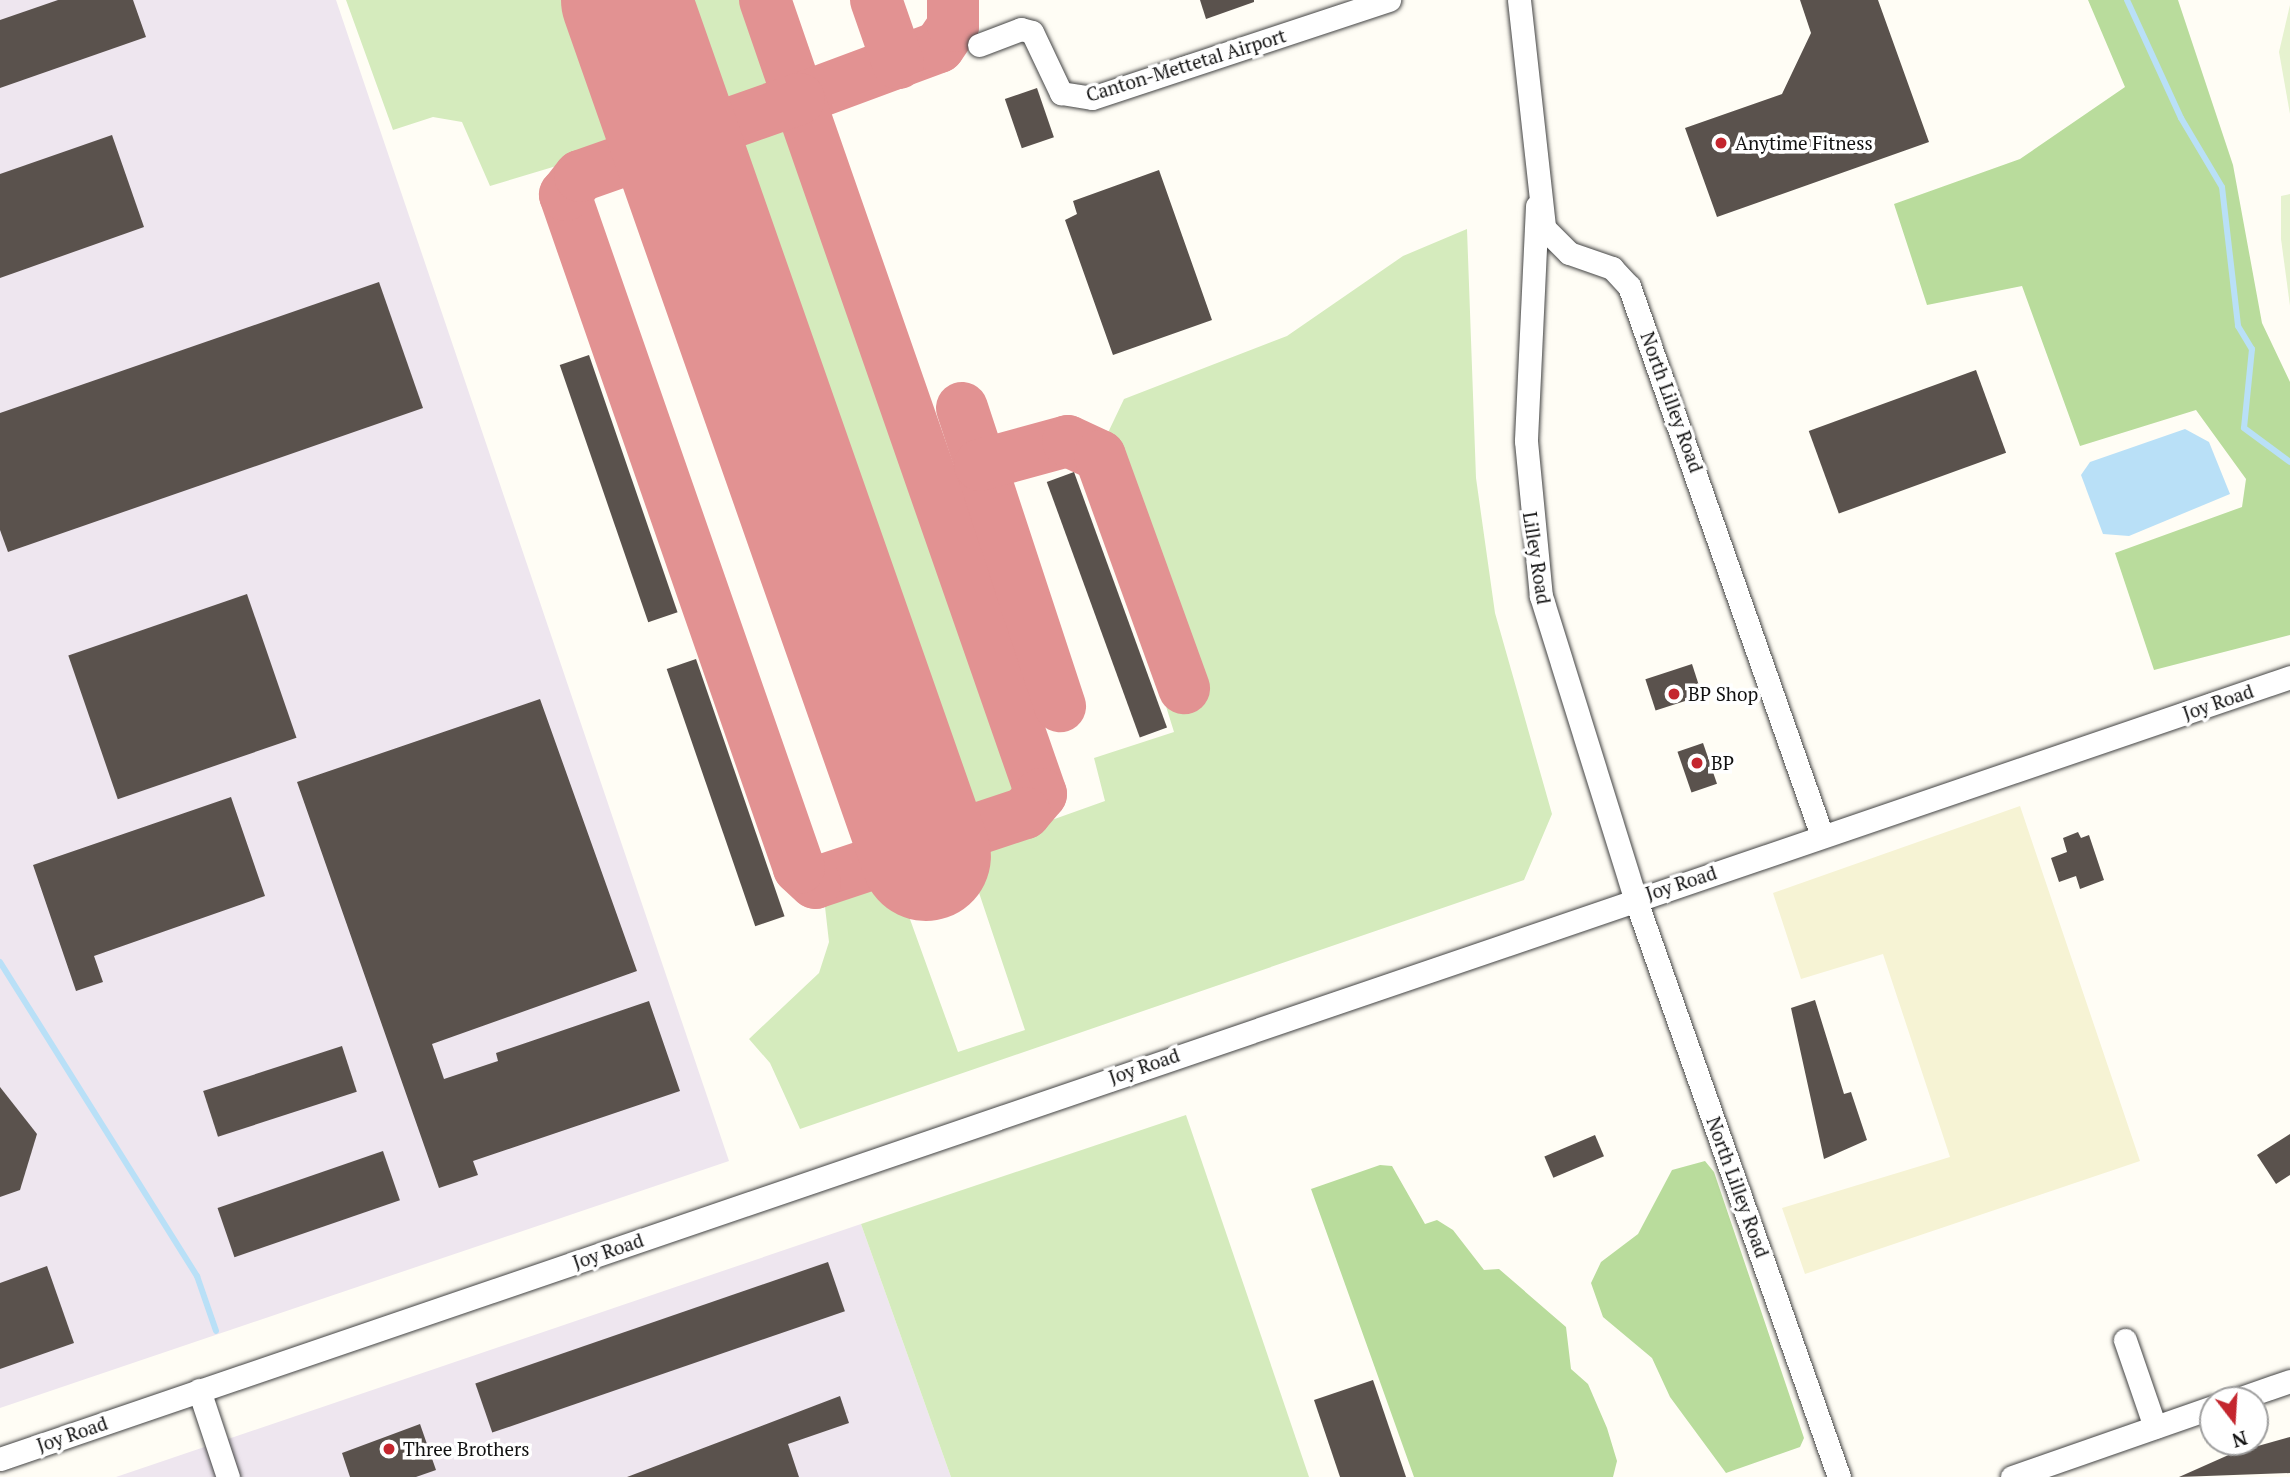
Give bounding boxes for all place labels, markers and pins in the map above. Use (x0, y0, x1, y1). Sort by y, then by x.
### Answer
place label: Anytime Fitness (1735, 132, 1873, 154)
marker: Anytime Fitness (1713, 135, 1729, 151)
place label: BP Shop (1688, 683, 1758, 705)
marker: BP Shop (1666, 686, 1682, 702)
place label: BP (1711, 752, 1734, 774)
marker: BP (1689, 755, 1705, 771)
place label: Three Brothers (403, 1438, 530, 1460)
marker: Three Brothers (381, 1441, 397, 1457)

